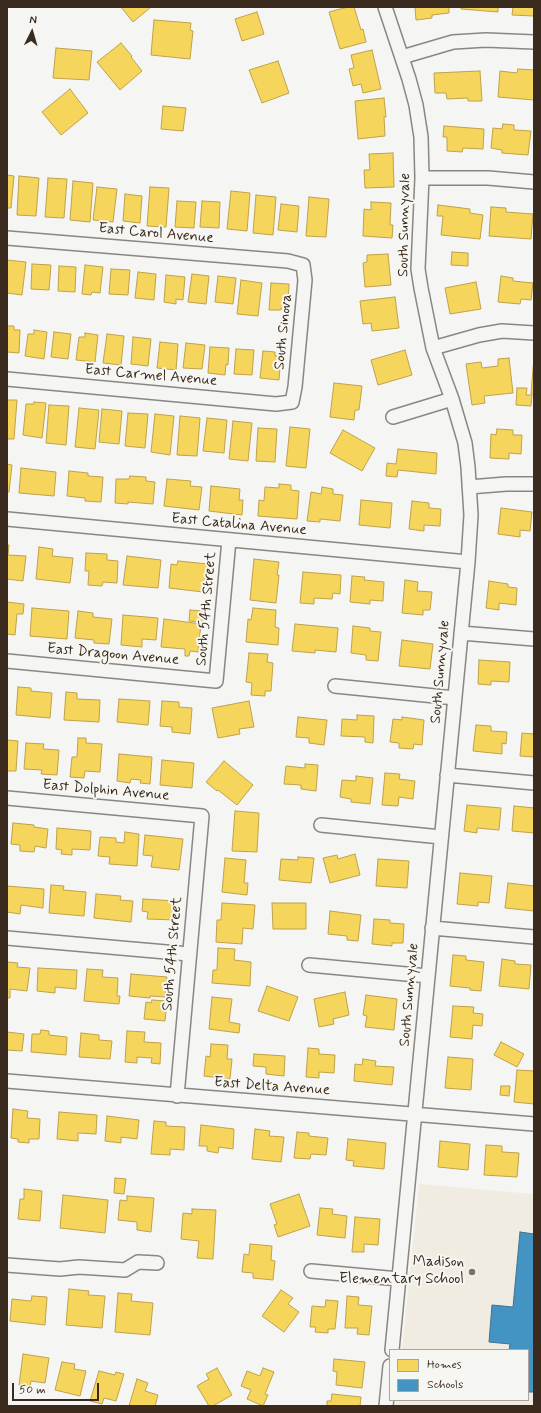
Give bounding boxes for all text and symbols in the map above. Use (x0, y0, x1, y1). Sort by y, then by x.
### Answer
north arrow (12, 12, 52, 52)
text: N (29, 13, 37, 27)
street label: South Sunnyvale (395, 173, 415, 277)
street label: East Carol Avenue (98, 220, 214, 248)
street label: South Sinova (271, 293, 297, 371)
street label: East Carmel Avenue (84, 361, 218, 391)
street label: East Catalina Avenue (170, 510, 308, 540)
street label: South 54th Street (193, 551, 221, 667)
street label: South Sunnyvale (427, 619, 455, 725)
street label: East Dragoon Avenue (46, 640, 180, 670)
street label: East Dolphin Avenue (42, 776, 170, 806)
street label: South 54th Street (159, 896, 187, 1012)
street label: South Sunnyvale (396, 942, 424, 1048)
street label: East Delta Avenue (213, 1074, 331, 1100)
place label: Madison Elementary School (339, 1254, 464, 1289)
marker: Madison Elementary School (467, 1267, 477, 1277)
legend (389, 1349, 529, 1401)
text: Homes (427, 1357, 462, 1373)
scale bar (14, 1375, 101, 1401)
text: Schools (427, 1377, 463, 1393)
text: 50 m (19, 1382, 46, 1398)

